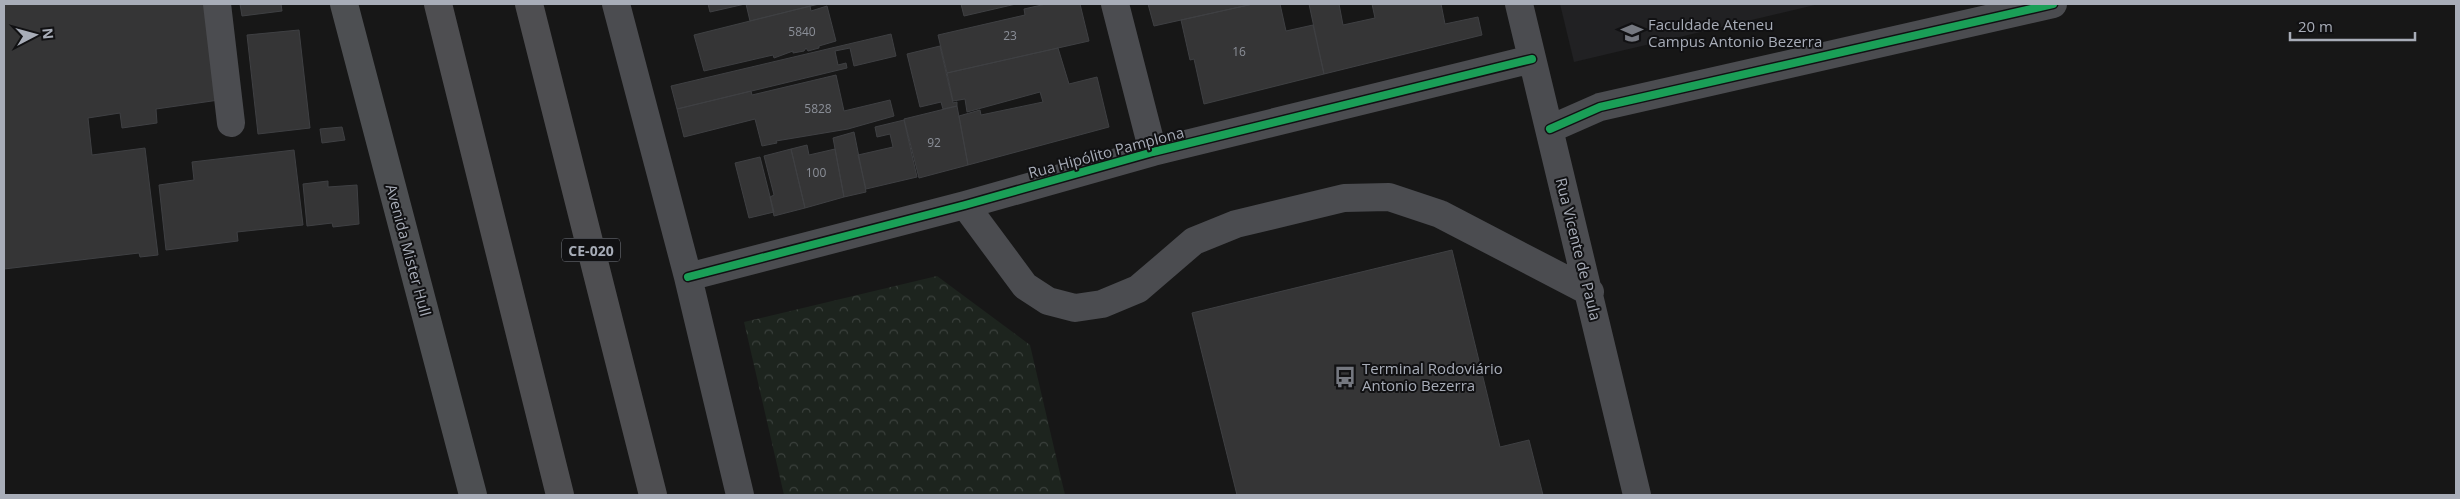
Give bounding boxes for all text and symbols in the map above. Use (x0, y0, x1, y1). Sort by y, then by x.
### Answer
north arrow (10, 10, 60, 60)
scale bar (2290, 10, 2415, 42)
place label: Faculdade Ateneu Campus Antonio Bezerra (1648, 14, 1822, 51)
text: 20 m (2298, 16, 2333, 36)
school or university icon: Faculdade Ateneu Campus Antonio Bezerra (1619, 20, 1645, 46)
house number: 5840 (788, 23, 816, 40)
text: N (38, 27, 58, 40)
house number: 23 (1003, 27, 1017, 44)
house number: 16 (1232, 43, 1246, 60)
house number: 5828 (804, 100, 832, 117)
street label: Rua Hipólito Pamplona (1026, 122, 1186, 182)
house number: 92 (927, 134, 941, 151)
house number: 100 (806, 164, 826, 181)
street label: Rua Vicente de Paula (1552, 176, 1606, 322)
street label: Avenida Mister Hull (382, 182, 436, 318)
road number: CE-020 (562, 238, 620, 262)
place label: Terminal Rodoviário Antonio Bezerra (1362, 358, 1503, 395)
bus stop icon: Terminal Rodoviário Antonio Bezerra (1332, 364, 1358, 390)

